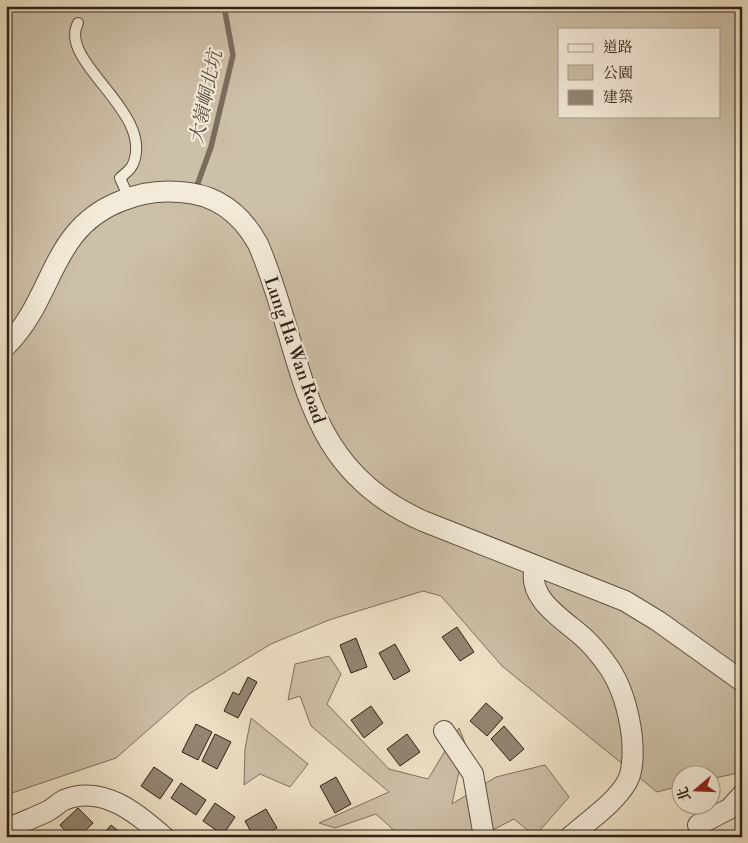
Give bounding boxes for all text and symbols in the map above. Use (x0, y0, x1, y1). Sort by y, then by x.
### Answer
legend (558, 28, 720, 118)
text: 道路 (603, 38, 633, 57)
water label: 大嶺峒北坑 (184, 45, 228, 146)
text: 公園 (603, 64, 633, 83)
text: 建築 (603, 88, 633, 107)
street label: Lung Ha Wan Road (259, 274, 331, 427)
north arrow (670, 766, 720, 816)
text: 北 (674, 784, 695, 803)

